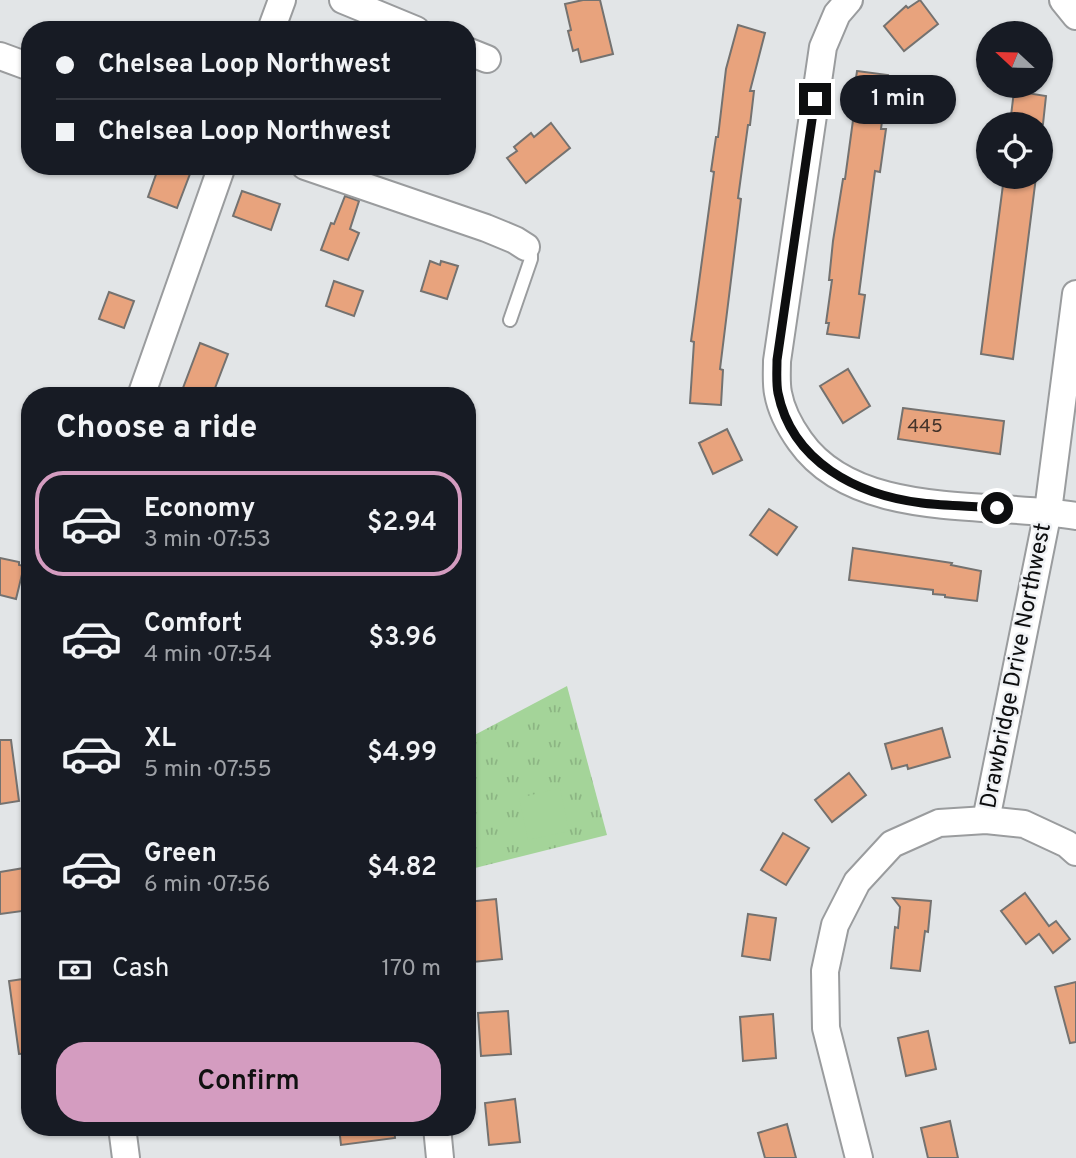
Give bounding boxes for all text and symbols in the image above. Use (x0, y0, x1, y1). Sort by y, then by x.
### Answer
north arrow (976, 21, 1054, 98)
map controls (976, 21, 1053, 189)
text: Chelsea Loop Northwest (98, 49, 391, 82)
callout: 1 min (840, 74, 955, 124)
route end (799, 83, 831, 115)
text: 1 min (871, 85, 925, 114)
button: locate (976, 112, 1053, 189)
text: Chelsea Loop Northwest (98, 116, 391, 149)
text: Choose a ride (56, 409, 257, 449)
house number: 445 (907, 415, 943, 439)
icon: car (60, 492, 123, 555)
route start (981, 492, 1013, 524)
text: Economy (144, 493, 255, 526)
text: $2.94 (367, 507, 437, 540)
street label: Drawbridge Drive Northwest (975, 521, 1059, 811)
text: 3 min · 07:53 (144, 526, 271, 555)
icon: car (60, 607, 123, 670)
text: Comfort (144, 608, 242, 641)
text: $3.96 (368, 622, 437, 655)
text: 4 min · 07:54 (144, 641, 272, 670)
icon: car (60, 722, 123, 785)
text: XL (144, 723, 176, 756)
text: $4.99 (367, 737, 437, 770)
text: 5 min · 07:55 (144, 756, 272, 785)
icon: car (60, 837, 123, 900)
text: Green (144, 838, 217, 871)
text: $4.82 (367, 852, 437, 885)
text: 6 min · 07:56 (144, 871, 271, 900)
icon: cash (56, 951, 94, 989)
text: Cash (112, 953, 169, 986)
text: 170 m (382, 955, 441, 984)
button: Confirm (56, 1042, 441, 1122)

